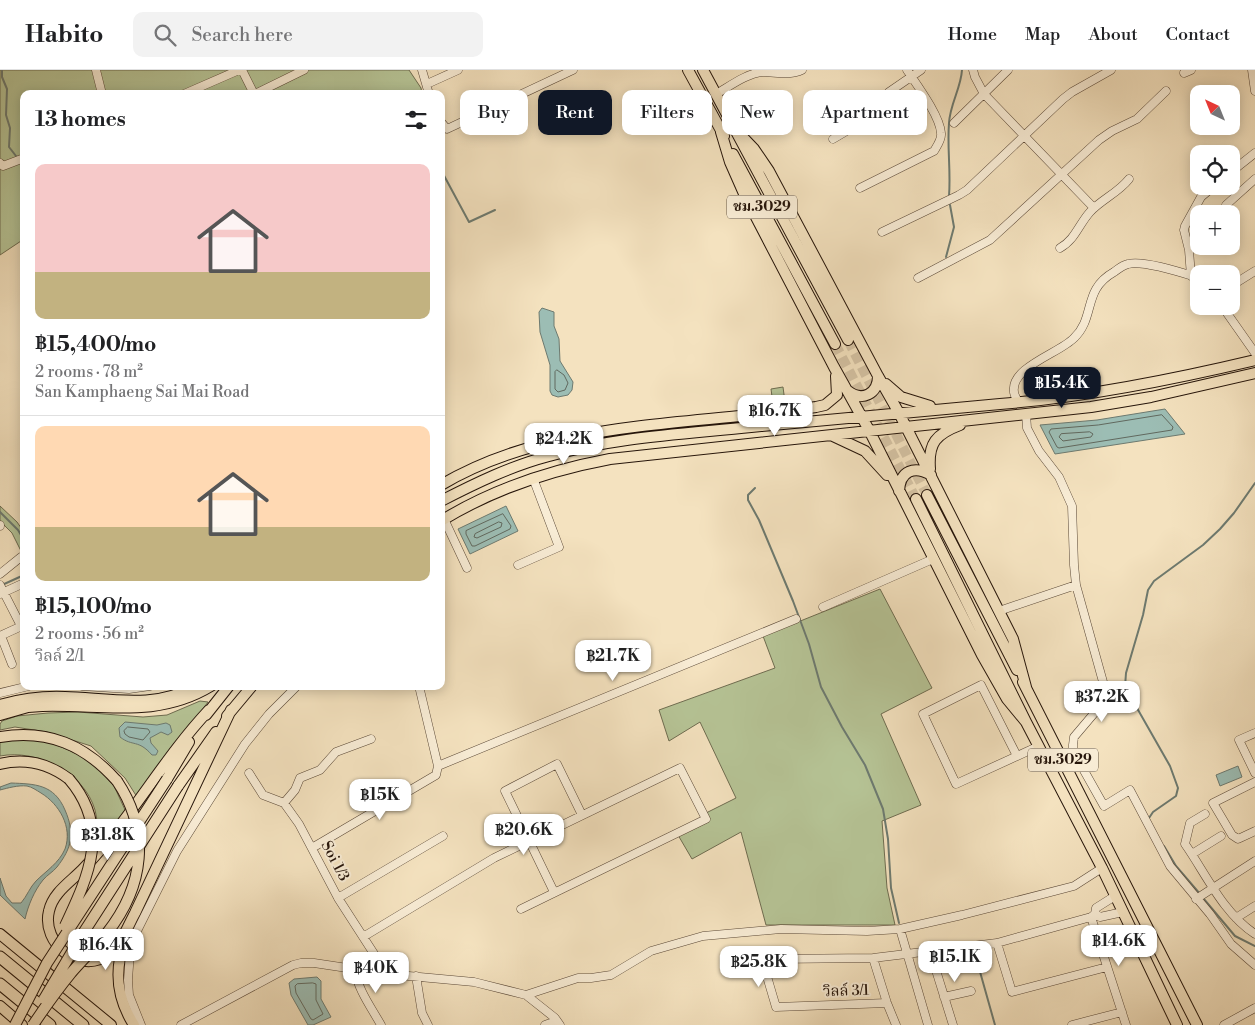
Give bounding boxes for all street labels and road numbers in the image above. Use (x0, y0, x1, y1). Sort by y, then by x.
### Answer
road number: ชม.3029 (727, 195, 797, 218)
road number: ชม.3029 (1028, 748, 1098, 772)
street label: Soi 1/3 (317, 838, 353, 884)
street label: วิลล์ 3/1 (822, 980, 870, 1001)

